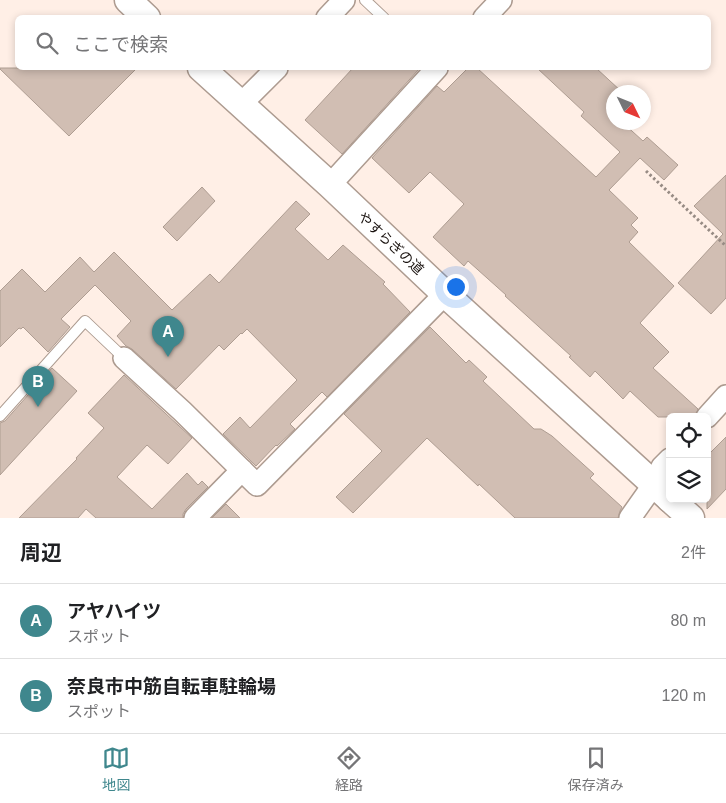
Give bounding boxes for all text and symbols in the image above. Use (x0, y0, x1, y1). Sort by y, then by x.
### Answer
search box (15, 15, 711, 70)
icon: search (33, 29, 61, 57)
text: ここで検索 (73, 34, 168, 55)
north arrow (606, 85, 651, 130)
street label: やすらぎの道 (355, 209, 427, 277)
your location (443, 274, 469, 300)
pin: A (152, 316, 184, 357)
pin: B (22, 366, 54, 407)
map controls (666, 413, 711, 503)
button: locate (666, 413, 711, 458)
button: layers (666, 458, 711, 503)
text: 周辺 (20, 541, 62, 564)
text: 2件 (681, 544, 706, 561)
text: アヤハイツ (67, 601, 161, 622)
text: A (30, 612, 42, 629)
text: 80 m (670, 612, 706, 629)
text: スポット (67, 628, 131, 645)
text: 奈良市中筋自転車駐輪場 (67, 676, 276, 697)
text: B (30, 687, 42, 704)
text: 120 m (662, 687, 706, 704)
text: スポット (67, 703, 131, 720)
tab: 地図 (102, 744, 130, 794)
tab: 経路 (335, 744, 363, 794)
tab: 保存済み (568, 744, 624, 794)

